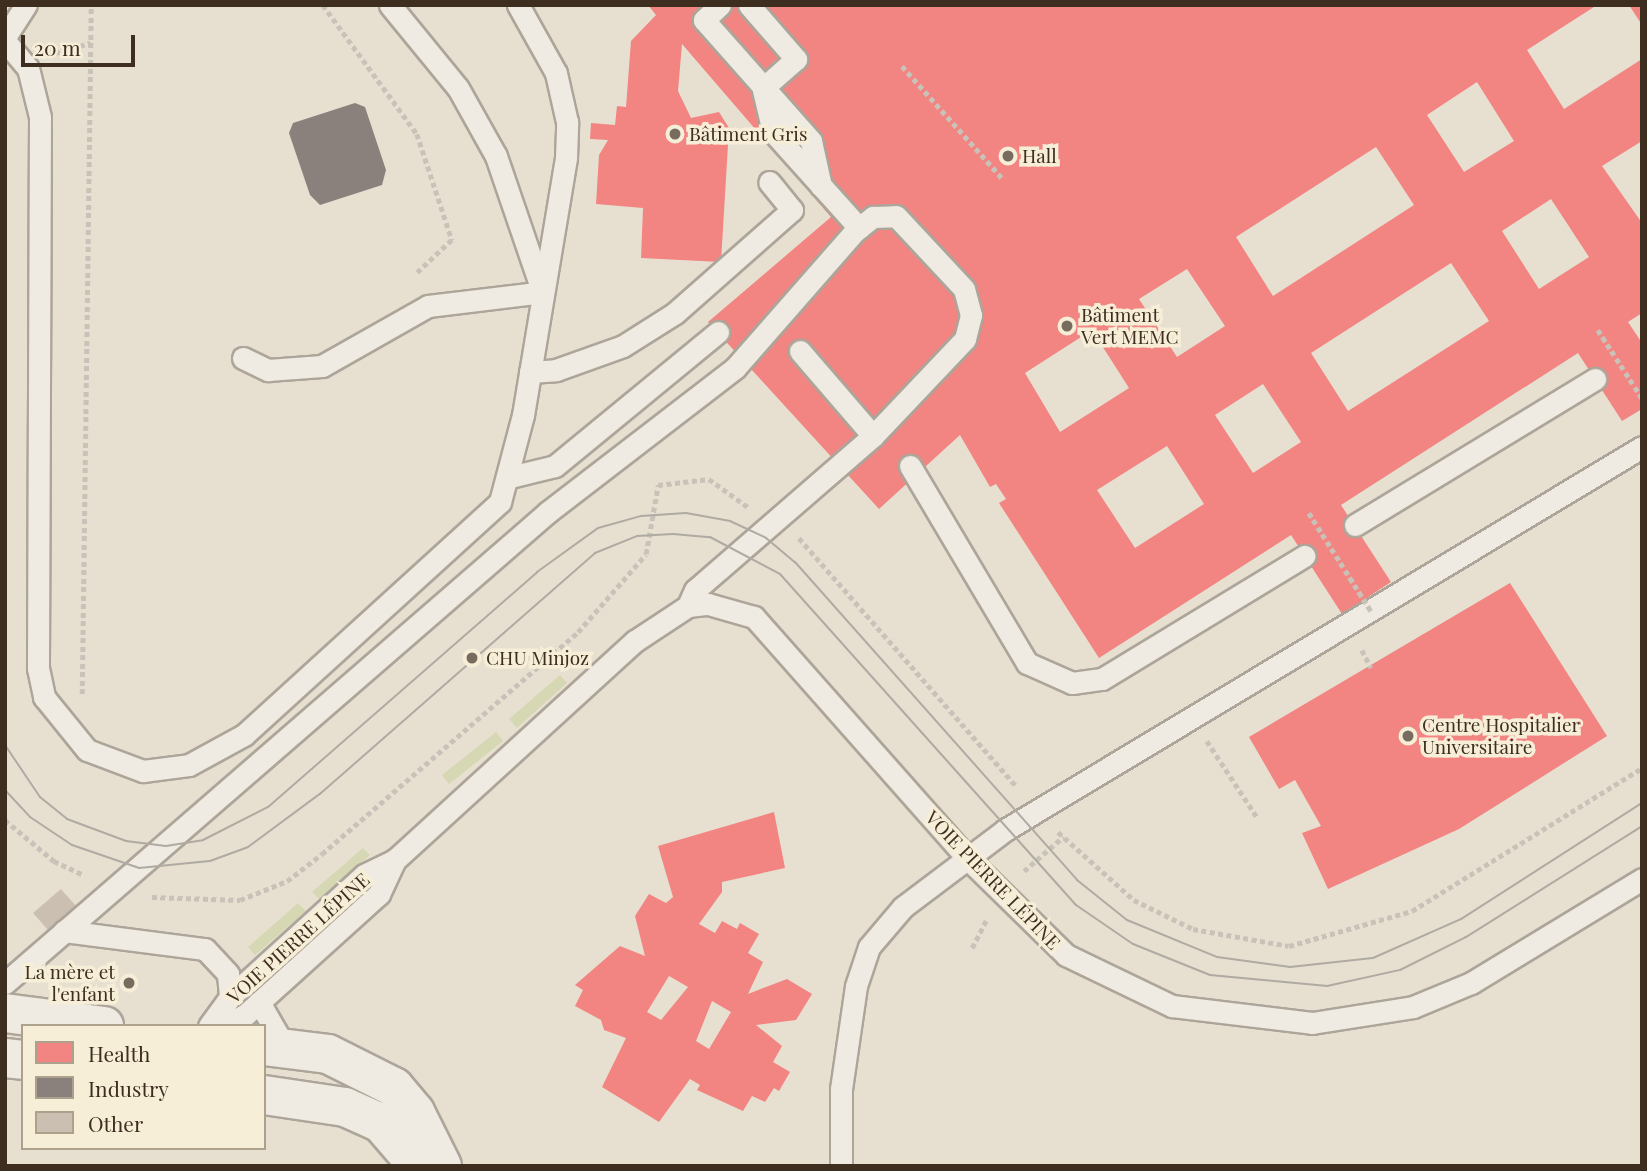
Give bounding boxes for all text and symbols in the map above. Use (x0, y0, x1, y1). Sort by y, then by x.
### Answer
scale bar (24, 21, 138, 65)
text: 20 m (34, 33, 81, 61)
place label: Bâtiment Gris (689, 123, 808, 145)
marker: Bâtiment Gris (667, 126, 683, 142)
place label: Hall (1022, 145, 1057, 167)
marker: Hall (1000, 148, 1016, 164)
place label: Bâtiment Vert MEMC (1081, 304, 1179, 348)
marker: Bâtiment Vert MEMC (1059, 318, 1075, 334)
place label: CHU Minjoz (486, 647, 589, 669)
marker: CHU Minjoz (464, 650, 480, 666)
place label: Centre Hospitalier Universitaire (1422, 714, 1580, 758)
marker: Centre Hospitalier Universitaire (1400, 728, 1416, 744)
street label: VOIE PIERRE LÉPINE (921, 806, 1065, 954)
street label: VOIE PIERRE LÉPINE (222, 868, 374, 1008)
place label: La mère et l'enfant (24, 961, 115, 1005)
marker: La mère et l'enfant (121, 975, 137, 991)
legend (21, 1024, 266, 1150)
text: Health (88, 1039, 150, 1067)
text: Industry (88, 1074, 169, 1102)
text: Other (88, 1109, 143, 1137)

